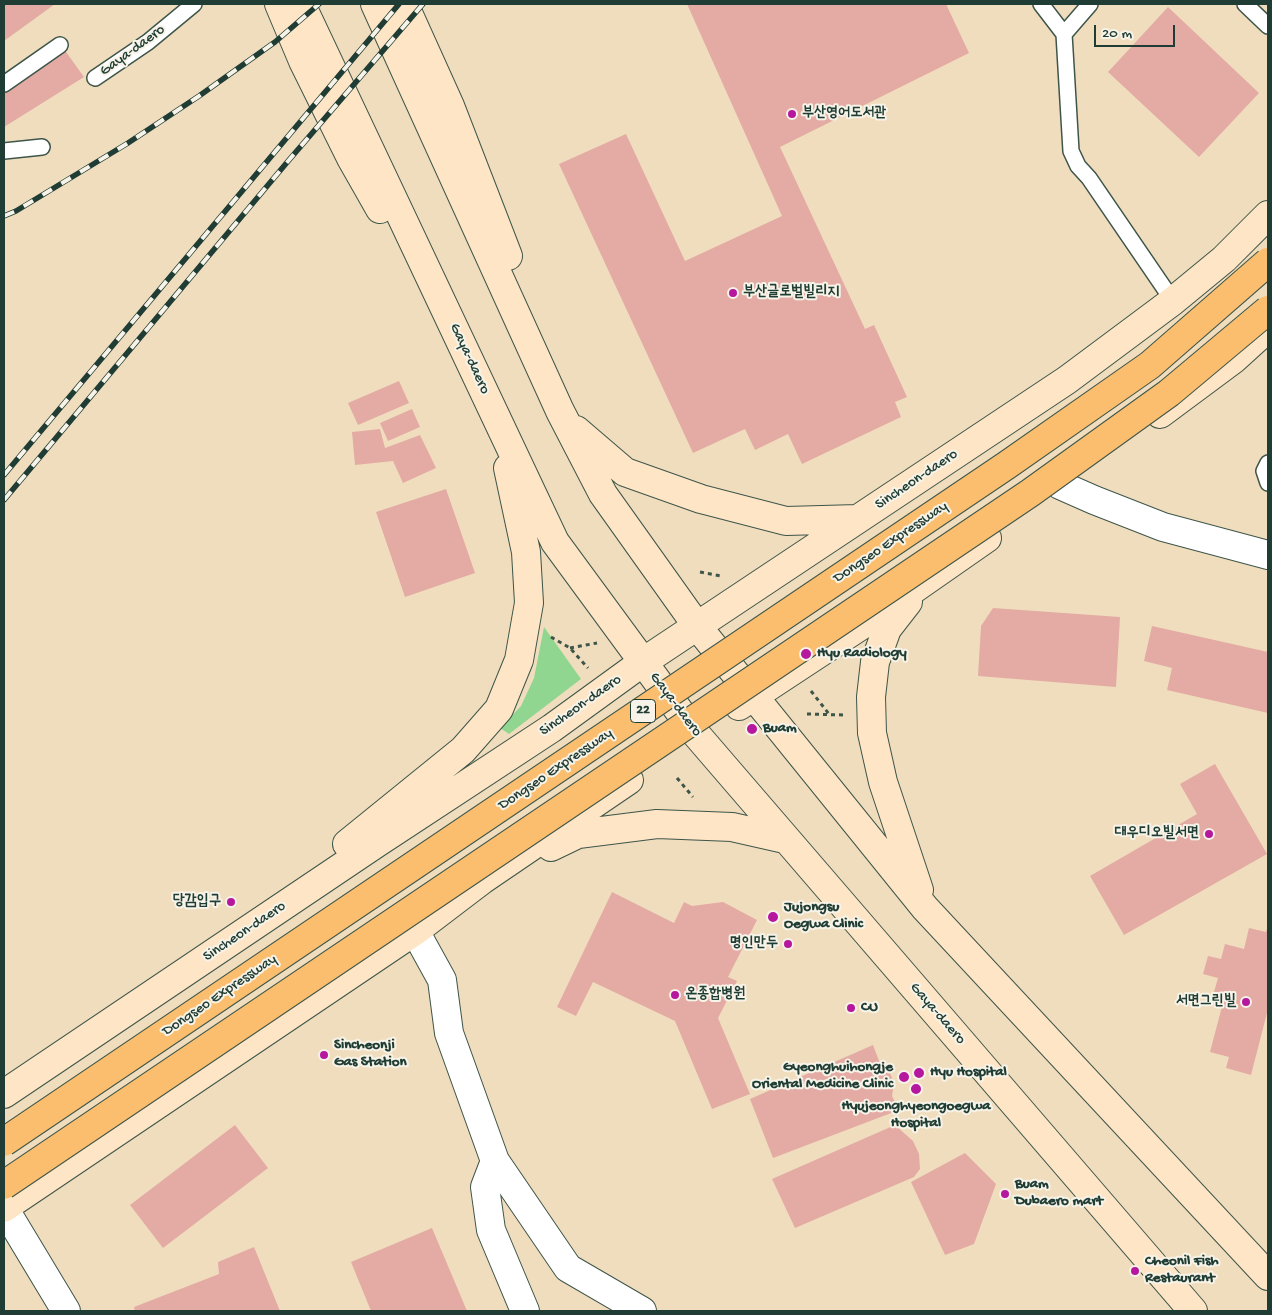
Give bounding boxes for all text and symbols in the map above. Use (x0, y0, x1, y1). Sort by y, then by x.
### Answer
scale bar (1097, 15, 1178, 47)
street label: Gaya-daero (97, 21, 169, 81)
text: 20 m (1102, 25, 1132, 43)
place label: 부산영어도서관 (802, 105, 886, 123)
marker: 부산영어도서관 (786, 108, 798, 120)
place label: 부산글로벌빌리지 (743, 284, 840, 302)
marker: 부산글로벌빌리지 (727, 287, 739, 299)
street label: Gaya-daero (445, 321, 493, 397)
street label: Sincheon-daero (872, 446, 962, 514)
street label: Dongseo Expressway (830, 498, 952, 588)
place label: Hyu Radiology (817, 645, 907, 663)
marker: Hyu Radiology (799, 647, 813, 661)
street label: Gaya-daero (645, 669, 705, 741)
street label: Sincheon-daero (537, 671, 625, 741)
road number: 22 (630, 699, 656, 722)
place label: Buam (763, 720, 797, 738)
marker: Buam (745, 722, 759, 736)
street label: Dongseo Expressway (495, 725, 617, 815)
place label: 대우디오빌서면 (1115, 825, 1199, 843)
marker: 대우디오빌서면 (1203, 828, 1215, 840)
place label: 당감입구 (173, 893, 221, 911)
marker: 당감입구 (225, 896, 237, 908)
street label: Sincheon-daero (200, 898, 290, 966)
place label: Jujongsu Oegwa Clinic (784, 899, 863, 934)
marker: Jujongsu Oegwa Clinic (766, 910, 780, 924)
place label: 명인만두 (730, 935, 778, 953)
marker: 명인만두 (782, 938, 794, 950)
street label: Dongseo Expressway (159, 951, 281, 1041)
street label: Gaya-daero (905, 979, 969, 1049)
place label: 온종합병원 (685, 986, 745, 1004)
marker: 온종합병원 (669, 989, 681, 1001)
place label: 서면그린빌 (1176, 993, 1236, 1011)
marker: 서면그린빌 (1240, 996, 1252, 1008)
place label: CU (861, 999, 878, 1017)
marker: CU (845, 1002, 857, 1014)
place label: Sincheonji Gas Station (334, 1037, 407, 1072)
marker: Sincheonji Gas Station (318, 1049, 330, 1061)
place label: Gyeonghuihongje Oriental Medicine Clinic (752, 1059, 893, 1094)
place label: Hyu Hospital (930, 1064, 1007, 1082)
marker: Hyu Hospital (912, 1066, 926, 1080)
marker: Gyeonghuihongje Oriental Medicine Clinic (897, 1070, 911, 1084)
marker: Hyujeonghyeongoegwa Hospital (909, 1082, 923, 1096)
place label: Hyujeonghyeongoegwa Hospital (841, 1098, 991, 1133)
place label: Buam Dubaero mart (1015, 1176, 1103, 1211)
marker: Buam Dubaero mart (999, 1188, 1011, 1200)
place label: Cheonil Fish Restaurant (1145, 1253, 1218, 1288)
marker: Cheonil Fish Restaurant (1129, 1265, 1141, 1277)

